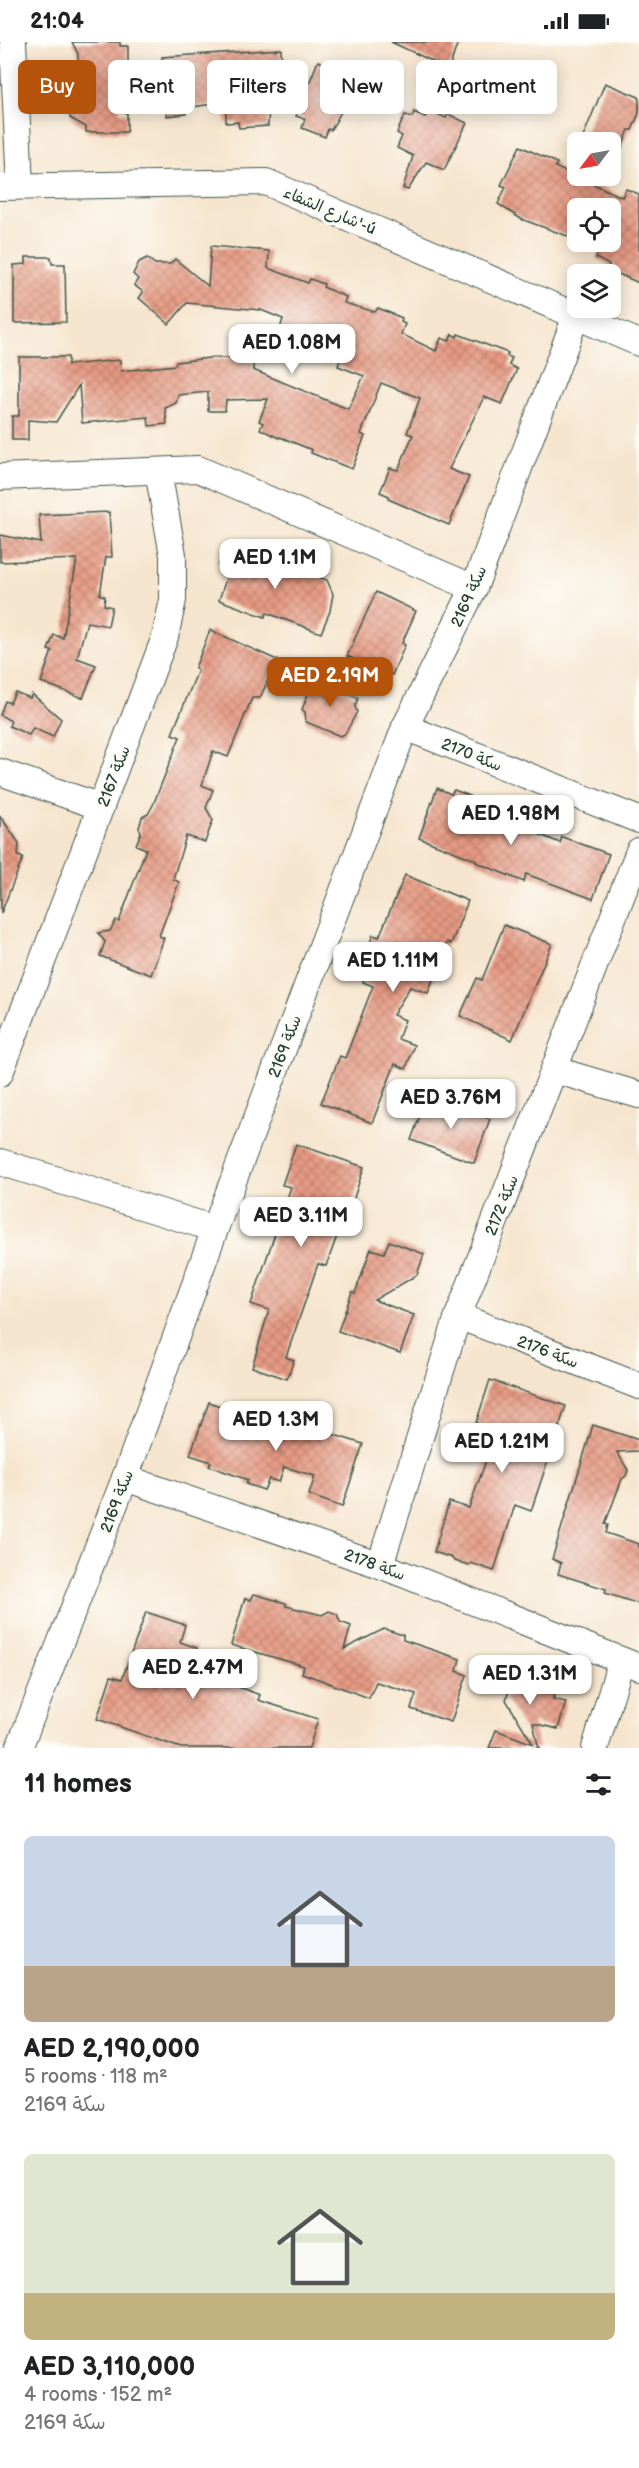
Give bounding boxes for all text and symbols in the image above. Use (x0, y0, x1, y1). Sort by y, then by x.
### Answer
text: 21:04 (30, 8, 84, 35)
chip: Buy (18, 60, 96, 114)
chip: Rent (108, 60, 195, 114)
chip: Filters (207, 60, 308, 114)
chip: New (320, 60, 404, 114)
chip: Apartment (416, 60, 557, 114)
north arrow (567, 132, 621, 186)
map controls (567, 132, 621, 318)
street label: شارع الشفاء'-ú (280, 183, 379, 240)
button: locate (567, 198, 621, 252)
button: layers (567, 264, 621, 318)
pin: AED 1.08M (223, 324, 361, 375)
text: AED 1.08M (242, 331, 342, 355)
pin: AED 1.1M (213, 539, 337, 590)
text: AED 1.1M (233, 546, 317, 570)
street label: سكة 2169 (447, 563, 491, 630)
pin: AED 2.19M (261, 657, 399, 708)
text: AED 2.19M (281, 664, 379, 688)
street label: سكة 2170 (438, 735, 505, 776)
street label: سكة 2167 (94, 743, 135, 810)
pin: AED 1.98M (442, 795, 580, 846)
text: AED 1.98M (462, 802, 560, 826)
pin: AED 1.11M (324, 942, 462, 993)
text: AED 1.11M (347, 949, 439, 973)
street label: سكة 2169 (265, 1013, 306, 1080)
pin: AED 3.76M (382, 1079, 520, 1130)
text: AED 3.76M (401, 1086, 501, 1110)
street label: سكة 2172 (482, 1172, 523, 1239)
pin: AED 3.11M (232, 1197, 370, 1248)
text: AED 3.11M (254, 1204, 348, 1228)
street label: سكة 2176 (514, 1332, 581, 1373)
pin: AED 1.3M (214, 1401, 338, 1452)
text: AED 1.3M (233, 1408, 319, 1432)
pin: AED 1.21M (433, 1423, 571, 1474)
text: AED 1.21M (455, 1430, 549, 1454)
street label: سكة 2169 (97, 1468, 138, 1535)
street label: سكة 2178 (341, 1546, 408, 1585)
pin: AED 2.47M (124, 1649, 262, 1700)
pin: AED 1.31M (461, 1655, 599, 1706)
text: AED 2.47M (143, 1656, 243, 1680)
text: AED 1.31M (483, 1662, 577, 1686)
icon: filters (582, 1768, 615, 1801)
text: 11 homes (24, 1769, 132, 1800)
icon: home (266, 1875, 374, 1983)
text: AED 2,190,000 (24, 2034, 200, 2065)
text: 5 rooms · 118 m² (24, 2065, 168, 2089)
text: سكة 2169 (24, 2093, 106, 2117)
icon: home (266, 2193, 374, 2301)
text: AED 3,110,000 (24, 2352, 195, 2383)
text: 4 rooms · 152 m² (24, 2383, 172, 2407)
text: سكة 2169 (24, 2411, 106, 2435)

